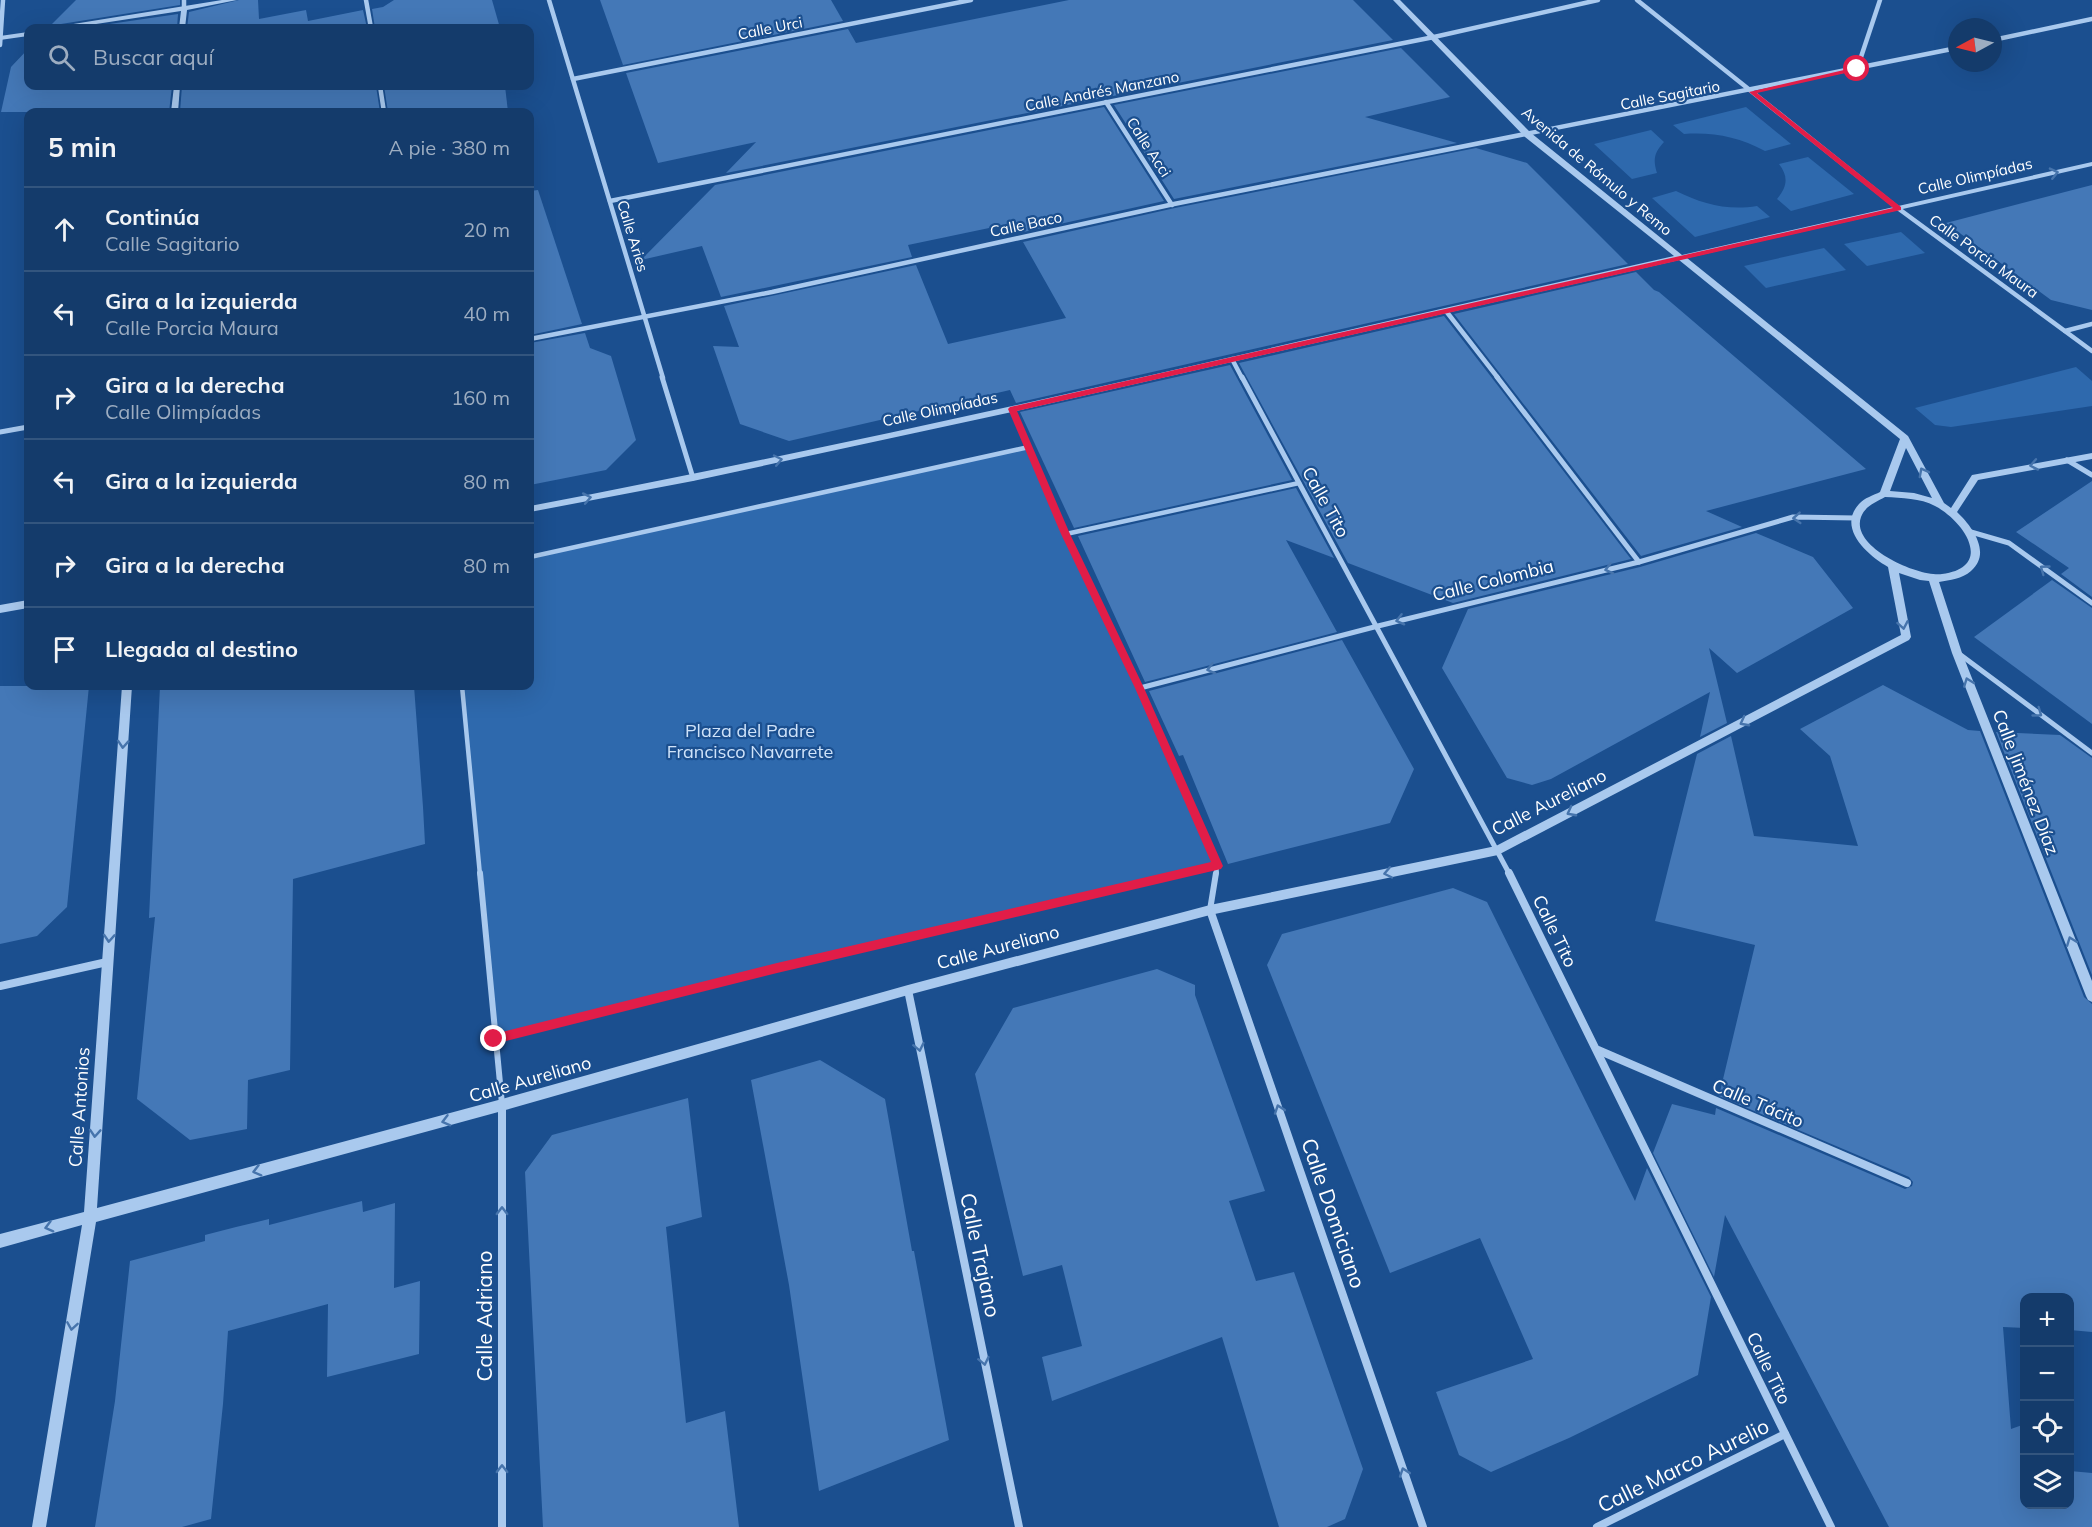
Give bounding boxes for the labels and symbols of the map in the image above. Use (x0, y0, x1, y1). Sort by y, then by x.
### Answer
street label: Calle Urci (736, 12, 804, 44)
north arrow (1948, 18, 2002, 72)
route start (1843, 55, 1869, 81)
street label: Calle Andrés Manzano (1023, 67, 1181, 115)
street label: Calle Sagitario (1619, 76, 1721, 114)
street label: Avenida de Rómulo y Remo (1518, 102, 1676, 240)
street label: Calle Acci (1123, 114, 1175, 180)
street label: Calle Olimpíadas (1916, 154, 2034, 198)
one-way arrow (2049, 167, 2059, 180)
street label: Calle Aries (613, 198, 653, 274)
street label: Calle Baco (988, 207, 1064, 241)
street label: Calle Porcia Maura (1926, 210, 2042, 302)
street label: Calle Olimpíadas (881, 388, 999, 430)
one-way arrow (773, 454, 783, 467)
one-way arrow (2030, 458, 2040, 471)
street label: Calle Tito (1297, 463, 1355, 541)
one-way arrow (1919, 468, 1930, 478)
one-way arrow (582, 492, 592, 505)
one-way arrow (1793, 511, 1802, 524)
street label: Calle Colombia (1430, 554, 1556, 606)
one-way arrow (1605, 562, 1615, 575)
one-way arrow (2040, 565, 2051, 576)
one-way arrow (1395, 613, 1405, 626)
one-way arrow (1896, 619, 1909, 629)
one-way arrow (1206, 662, 1217, 674)
one-way arrow (1963, 677, 1976, 688)
one-way arrow (2031, 705, 2042, 716)
street label: Calle Jiménez Díaz (1988, 706, 2064, 858)
one-way arrow (1739, 714, 1750, 726)
park label: Plaza del Padre Francisco Navarrete (667, 719, 833, 763)
one-way arrow (117, 739, 130, 748)
street label: Calle Aureliano (1488, 763, 1610, 841)
one-way arrow (1567, 805, 1577, 816)
one-way arrow (1383, 866, 1393, 879)
street label: Calle Tito (1528, 891, 1582, 971)
street label: Calle Aureliano (934, 920, 1062, 974)
one-way arrow (103, 934, 116, 943)
one-way arrow (2065, 937, 2078, 947)
route end (480, 1025, 506, 1051)
one-way arrow (912, 1042, 925, 1052)
street label: Calle Antonios (63, 1046, 95, 1168)
street label: Calle Aureliano (466, 1051, 594, 1107)
street label: Calle Tácito (1709, 1073, 1807, 1133)
one-way arrow (1273, 1104, 1286, 1115)
one-way arrow (441, 1113, 451, 1126)
one-way arrow (89, 1128, 102, 1137)
street label: Calle Domiciano (1296, 1135, 1372, 1291)
one-way arrow (252, 1164, 262, 1177)
street label: Calle Trajano (955, 1190, 1007, 1320)
one-way arrow (496, 1206, 508, 1215)
one-way arrow (44, 1220, 54, 1233)
street label: Calle Adriano (471, 1251, 497, 1381)
one-way arrow (66, 1322, 78, 1331)
street label: Calle Tito (1742, 1328, 1796, 1408)
one-way arrow (977, 1356, 990, 1366)
street label: Calle Marco Aurelio (1593, 1412, 1773, 1518)
one-way arrow (496, 1464, 508, 1473)
one-way arrow (1399, 1467, 1412, 1478)

